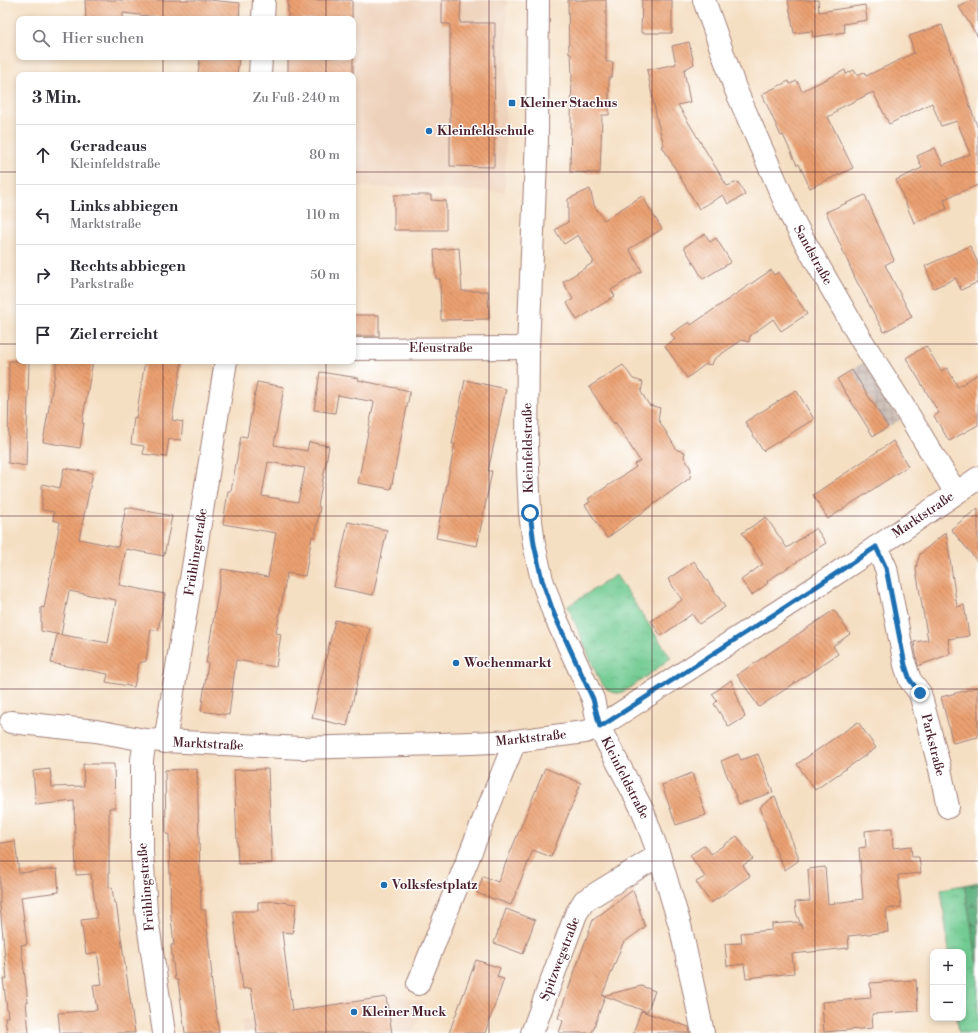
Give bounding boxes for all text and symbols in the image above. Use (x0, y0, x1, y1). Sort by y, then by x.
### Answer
search box (16, 16, 356, 60)
icon: search (30, 27, 52, 49)
text: Hier suchen (62, 29, 144, 48)
text: 3 Min. (32, 87, 81, 109)
text: Zu Fuß · 240 m (253, 90, 340, 106)
place label: Kleiner Stachus (520, 95, 618, 111)
marker: Kleiner Stachus (507, 98, 517, 108)
place label: Kleinfeldschule (437, 123, 534, 139)
marker: Kleinfeldschule (424, 126, 434, 136)
text: Geradeaus (70, 137, 147, 156)
icon: ahead (32, 144, 54, 166)
text: 80 m (309, 147, 340, 163)
text: Kleinfeldstraße (70, 156, 161, 172)
text: Links abbiegen (70, 197, 178, 216)
icon: left (32, 204, 54, 226)
text: 110 m (306, 207, 340, 223)
text: Marktstraße (70, 216, 141, 232)
street label: Sandstraße (790, 222, 836, 288)
text: Rechts abbiegen (70, 257, 186, 276)
icon: right (32, 264, 54, 286)
text: 50 m (310, 267, 340, 283)
text: Parkstraße (70, 276, 134, 292)
icon: arrive (32, 324, 54, 346)
text: Ziel erreicht (70, 325, 158, 344)
street label: Efeustraße (409, 340, 473, 356)
street label: Kleinfeldstraße (519, 402, 537, 493)
street label: Marktstraße (889, 488, 957, 542)
route start (521, 504, 539, 522)
street label: Frühlingstraße (181, 507, 211, 597)
place label: Wochenmarkt (463, 655, 552, 671)
marker: Wochenmarkt (451, 658, 461, 668)
route end (911, 684, 929, 702)
street label: Parkstraße (917, 712, 949, 778)
street label: Marktstraße (495, 726, 568, 750)
street label: Marktstraße (172, 734, 244, 754)
street label: Kleinfeldstraße (597, 734, 653, 822)
street label: Frühlingstraße (134, 842, 158, 932)
place label: Volksfestplatz (391, 877, 478, 893)
marker: Volksfestplatz (379, 880, 389, 890)
street label: Spitzwegstraße (537, 914, 583, 1003)
map controls (930, 949, 966, 1021)
button: + (930, 949, 966, 985)
button: − (930, 985, 966, 1021)
place label: Kleiner Muck (362, 1004, 447, 1020)
marker: Kleiner Muck (349, 1007, 359, 1017)

